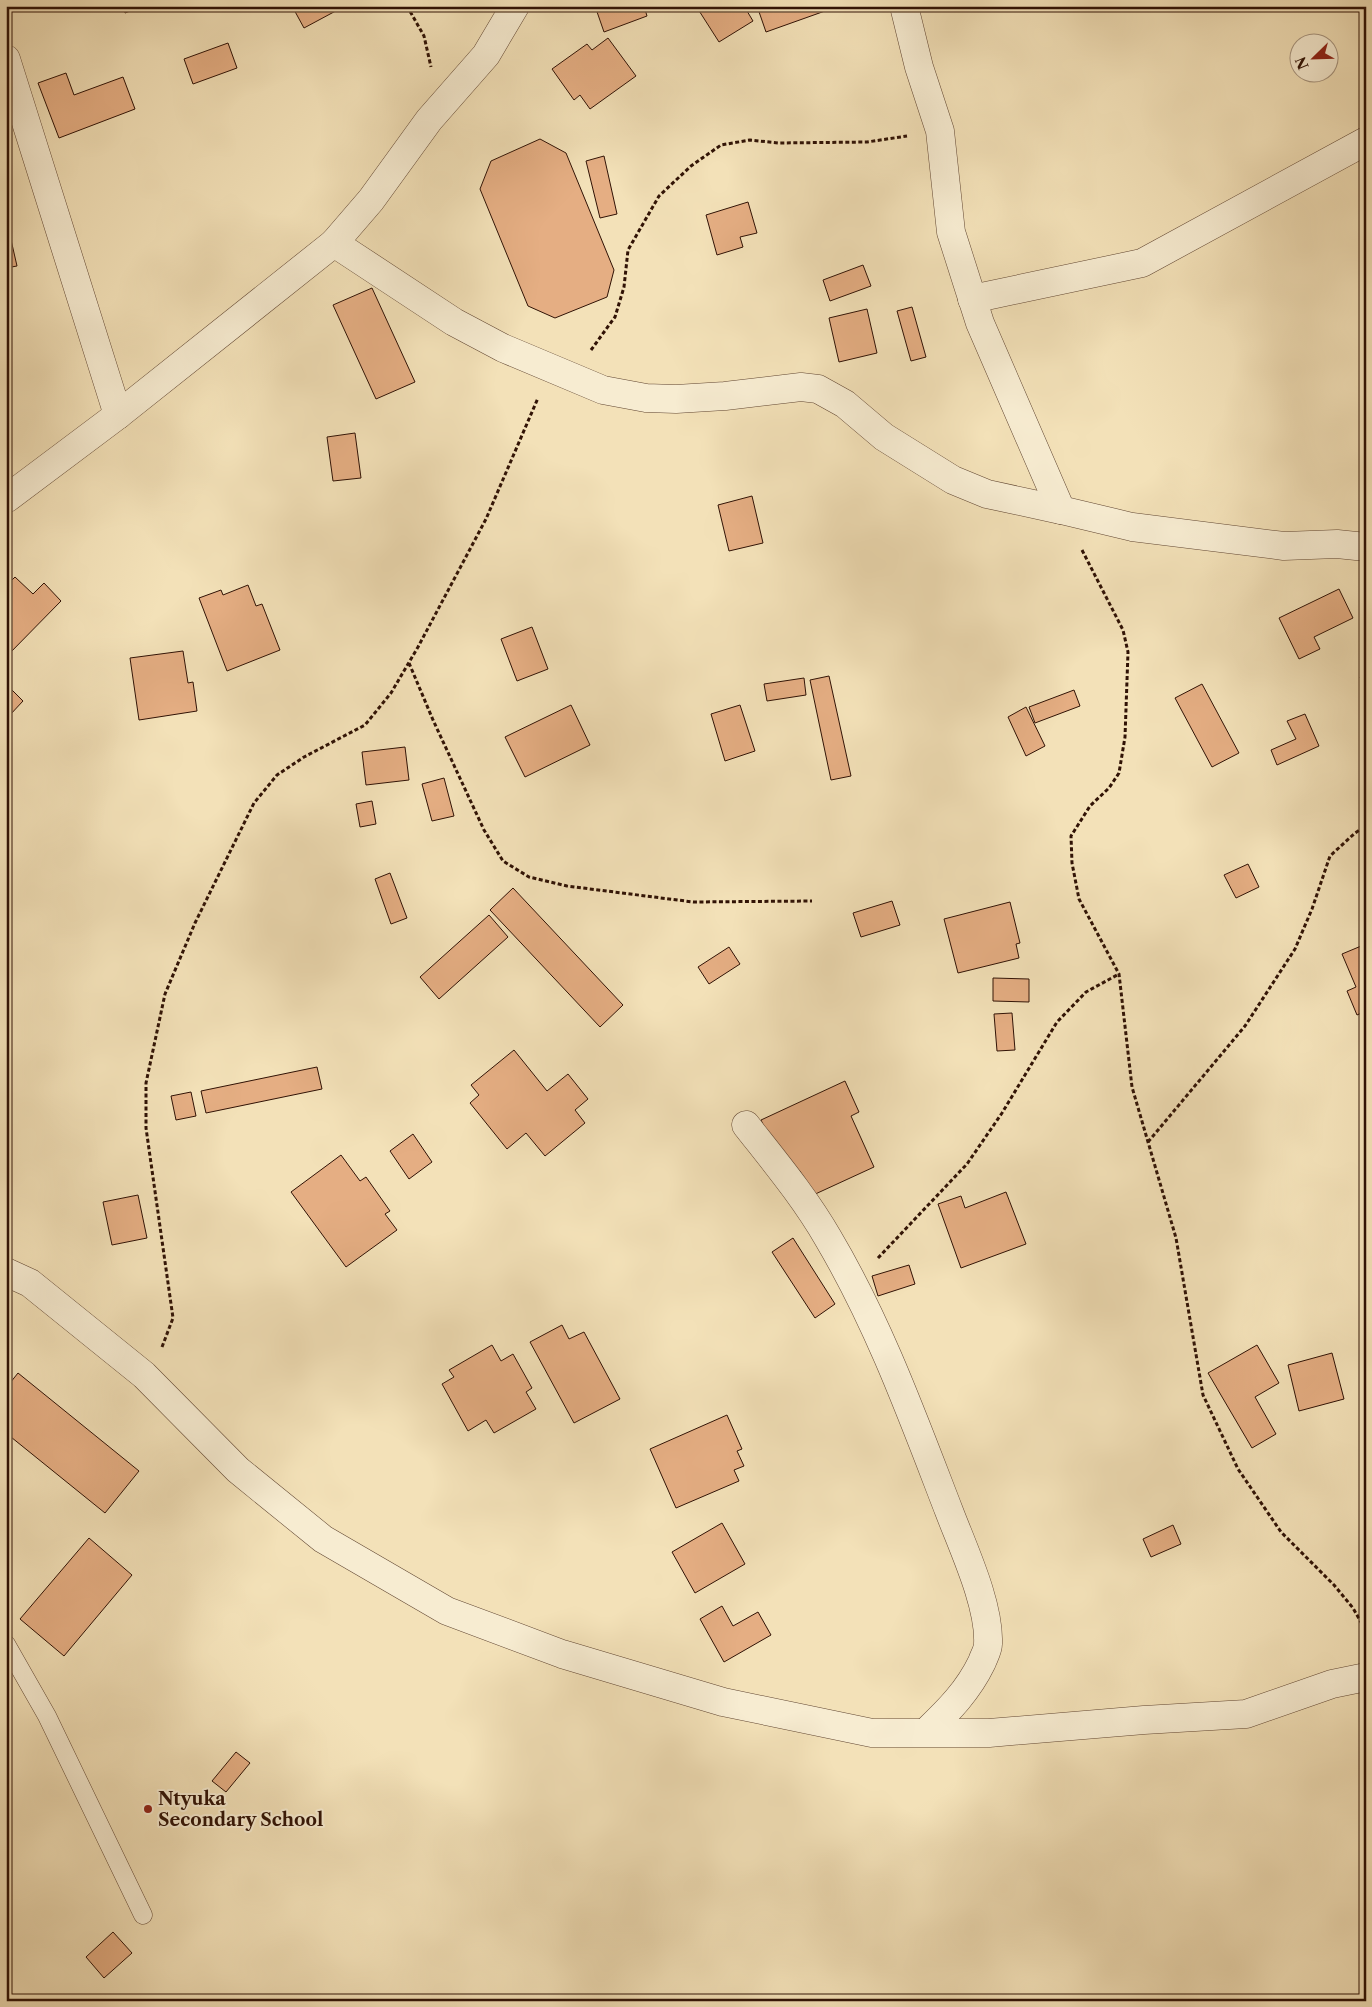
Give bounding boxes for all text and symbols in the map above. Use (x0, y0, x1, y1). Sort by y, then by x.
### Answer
north arrow (1290, 32, 1340, 82)
text: N (1291, 54, 1313, 72)
place label: Ntyuka Secondary School (158, 1788, 323, 1831)
marker: Ntyuka Secondary School (142, 1803, 154, 1815)

